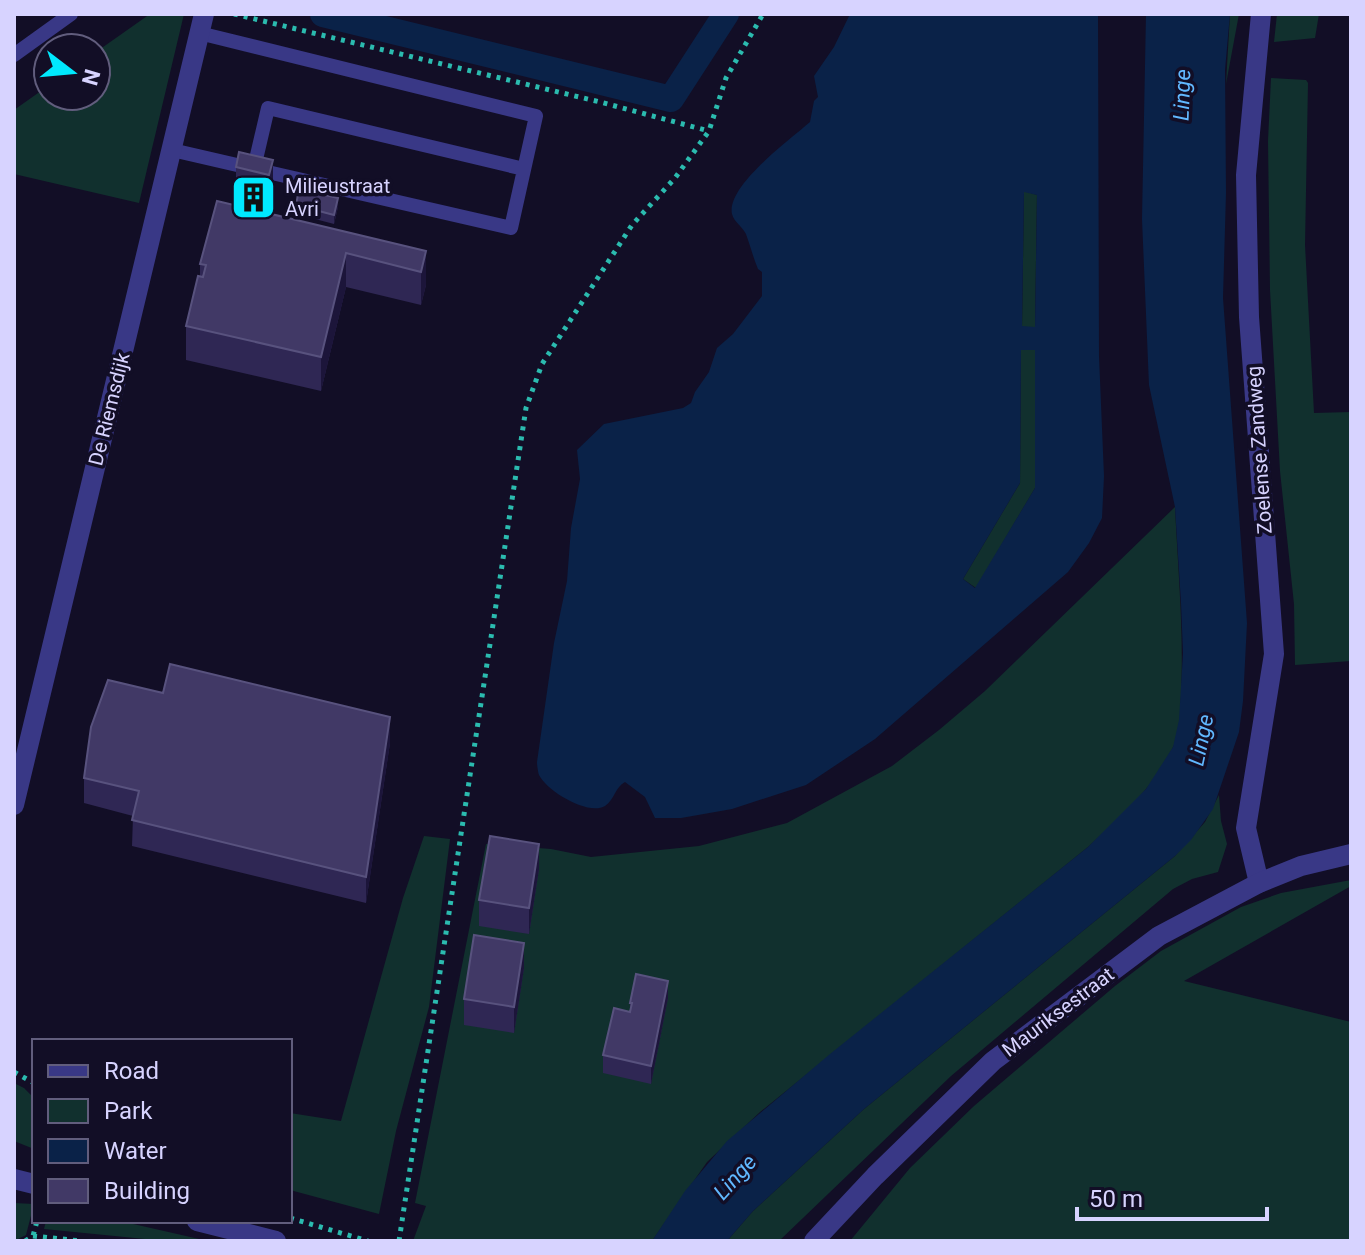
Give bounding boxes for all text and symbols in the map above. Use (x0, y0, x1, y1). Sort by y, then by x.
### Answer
north arrow (32, 32, 112, 112)
text: N (77, 66, 105, 88)
water label: Linge (1169, 69, 1195, 121)
building icon: Milieustraat Avri (230, 173, 278, 221)
place label: Milieustraat Avri (285, 174, 390, 221)
street label: De Riemsdijk (83, 349, 135, 468)
street label: Zoelense Zandweg (1241, 365, 1277, 535)
water label: Linge (1183, 712, 1219, 768)
street label: Mauriksestraat (997, 962, 1119, 1062)
legend (32, 1039, 292, 1223)
text: Road (104, 1057, 159, 1085)
text: Park (104, 1097, 153, 1125)
text: Water (104, 1137, 167, 1165)
water label: Linge (708, 1149, 762, 1205)
scale bar (1077, 1171, 1267, 1221)
text: Building (104, 1177, 190, 1205)
text: 50 m (1089, 1185, 1143, 1213)

